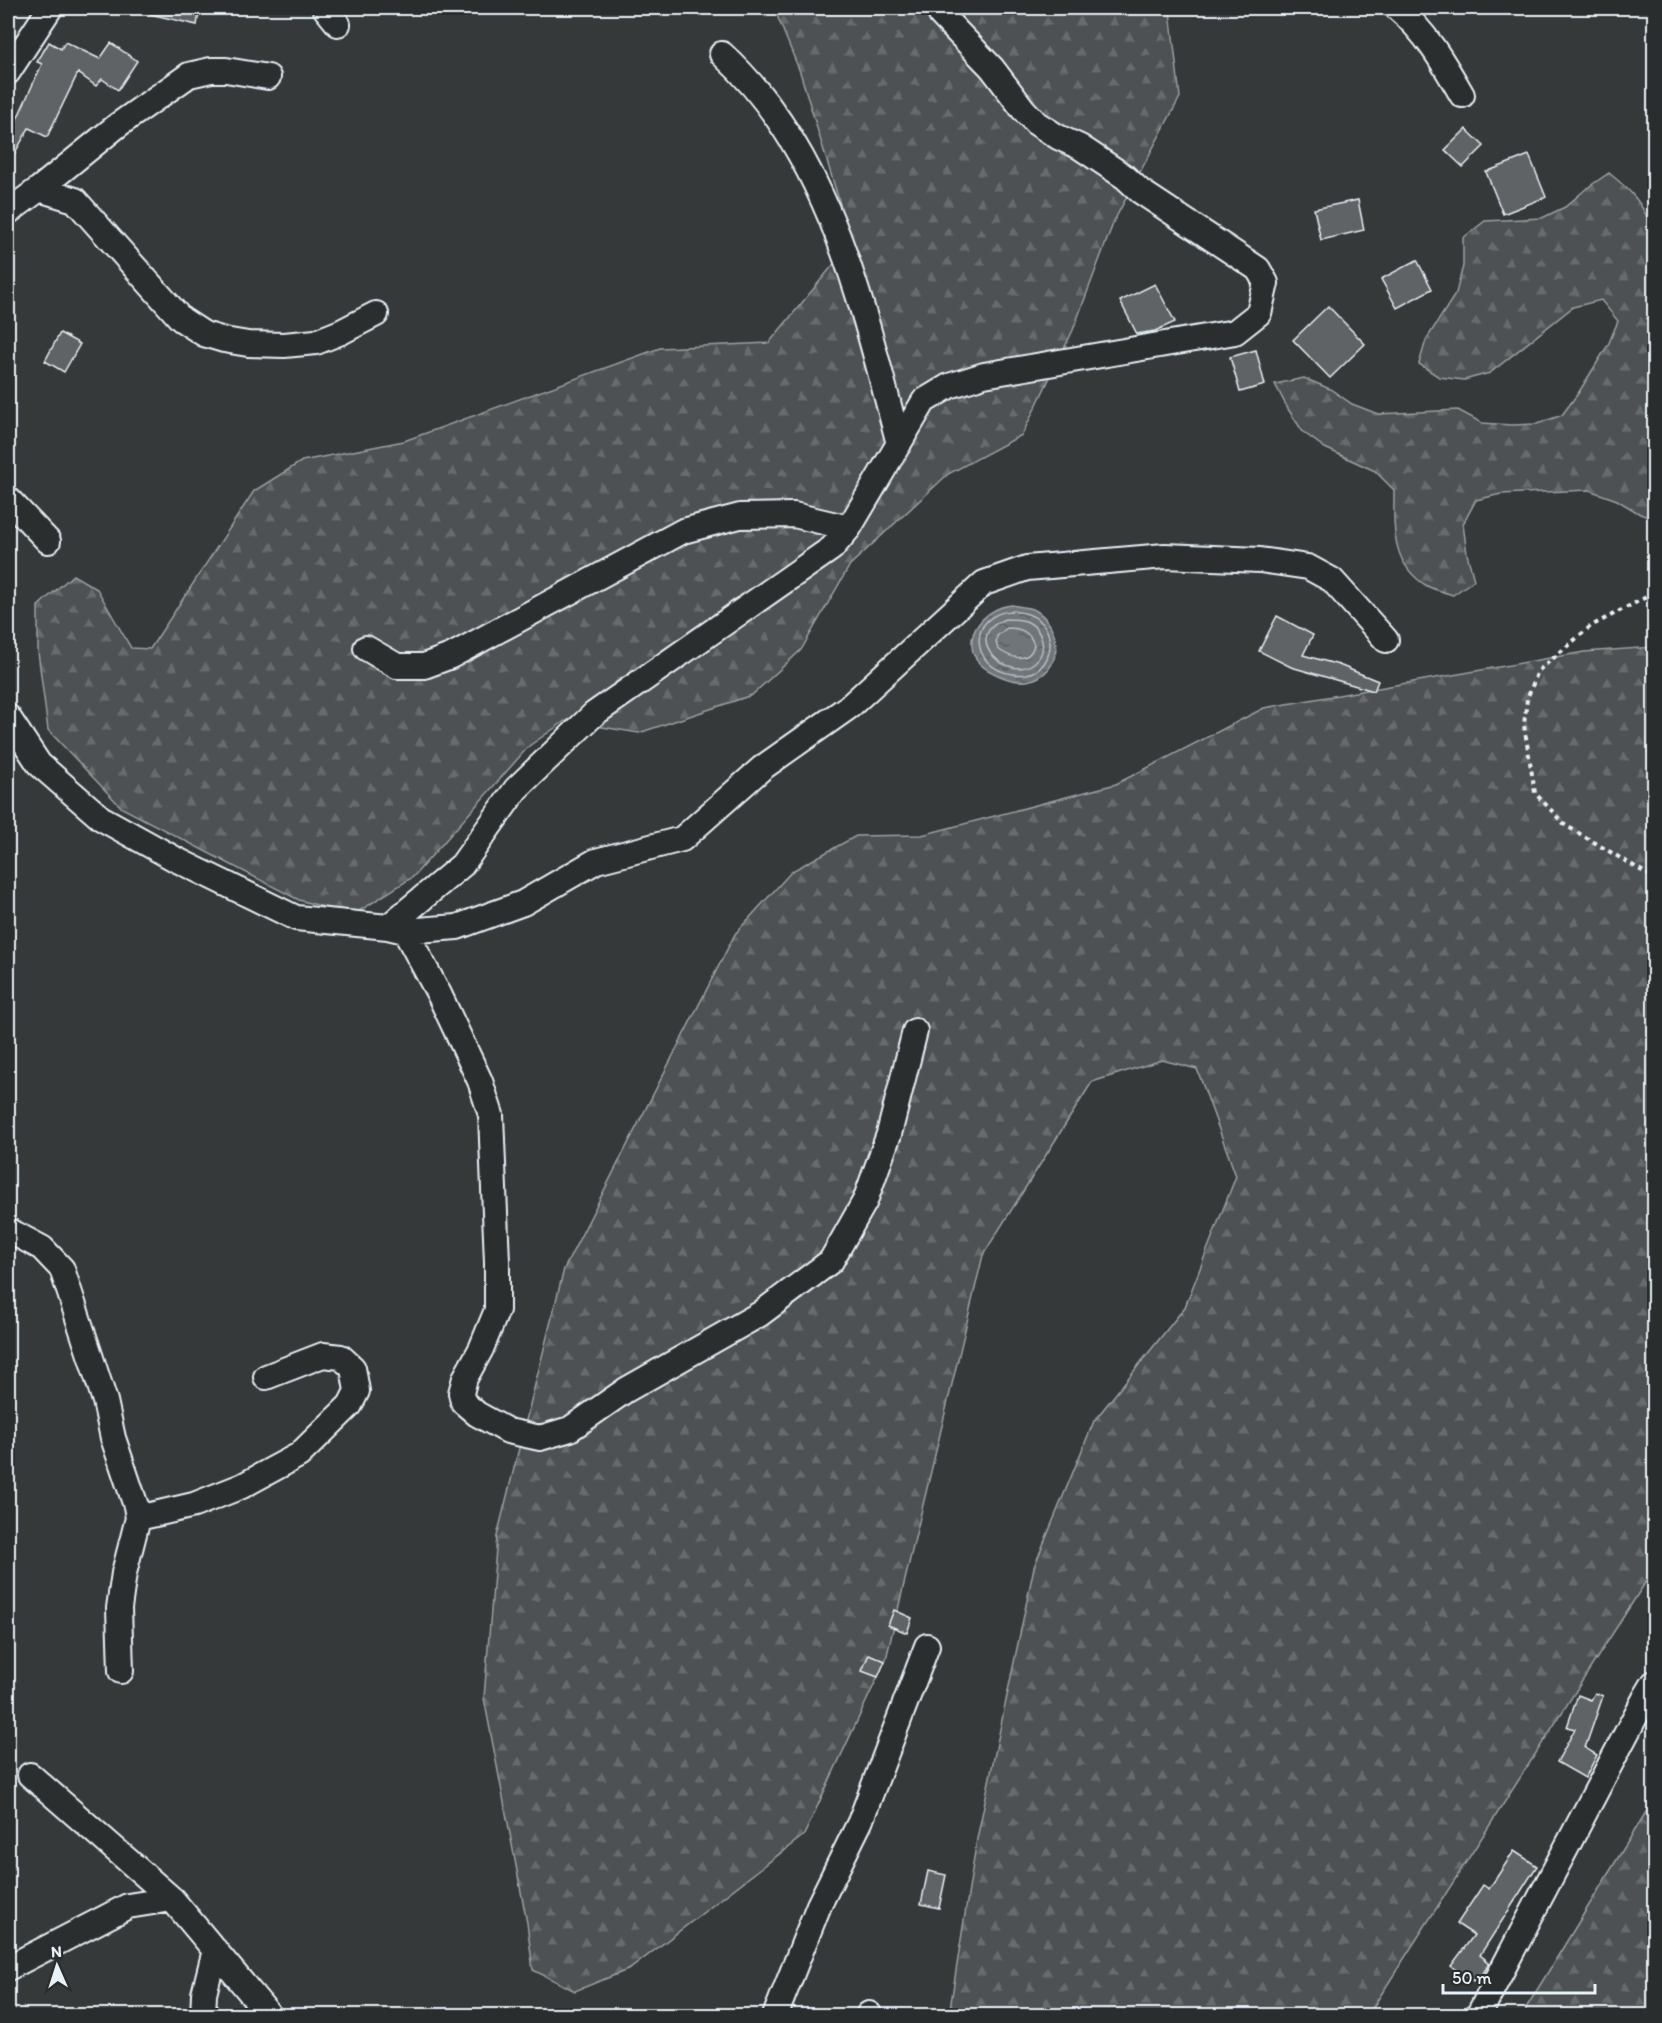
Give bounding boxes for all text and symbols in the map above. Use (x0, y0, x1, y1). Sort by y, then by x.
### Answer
north arrow (27, 1936, 87, 1996)
text: N (50, 1942, 62, 1961)
scale bar (1443, 1957, 1594, 1995)
text: 50 m (1452, 1967, 1492, 1989)

